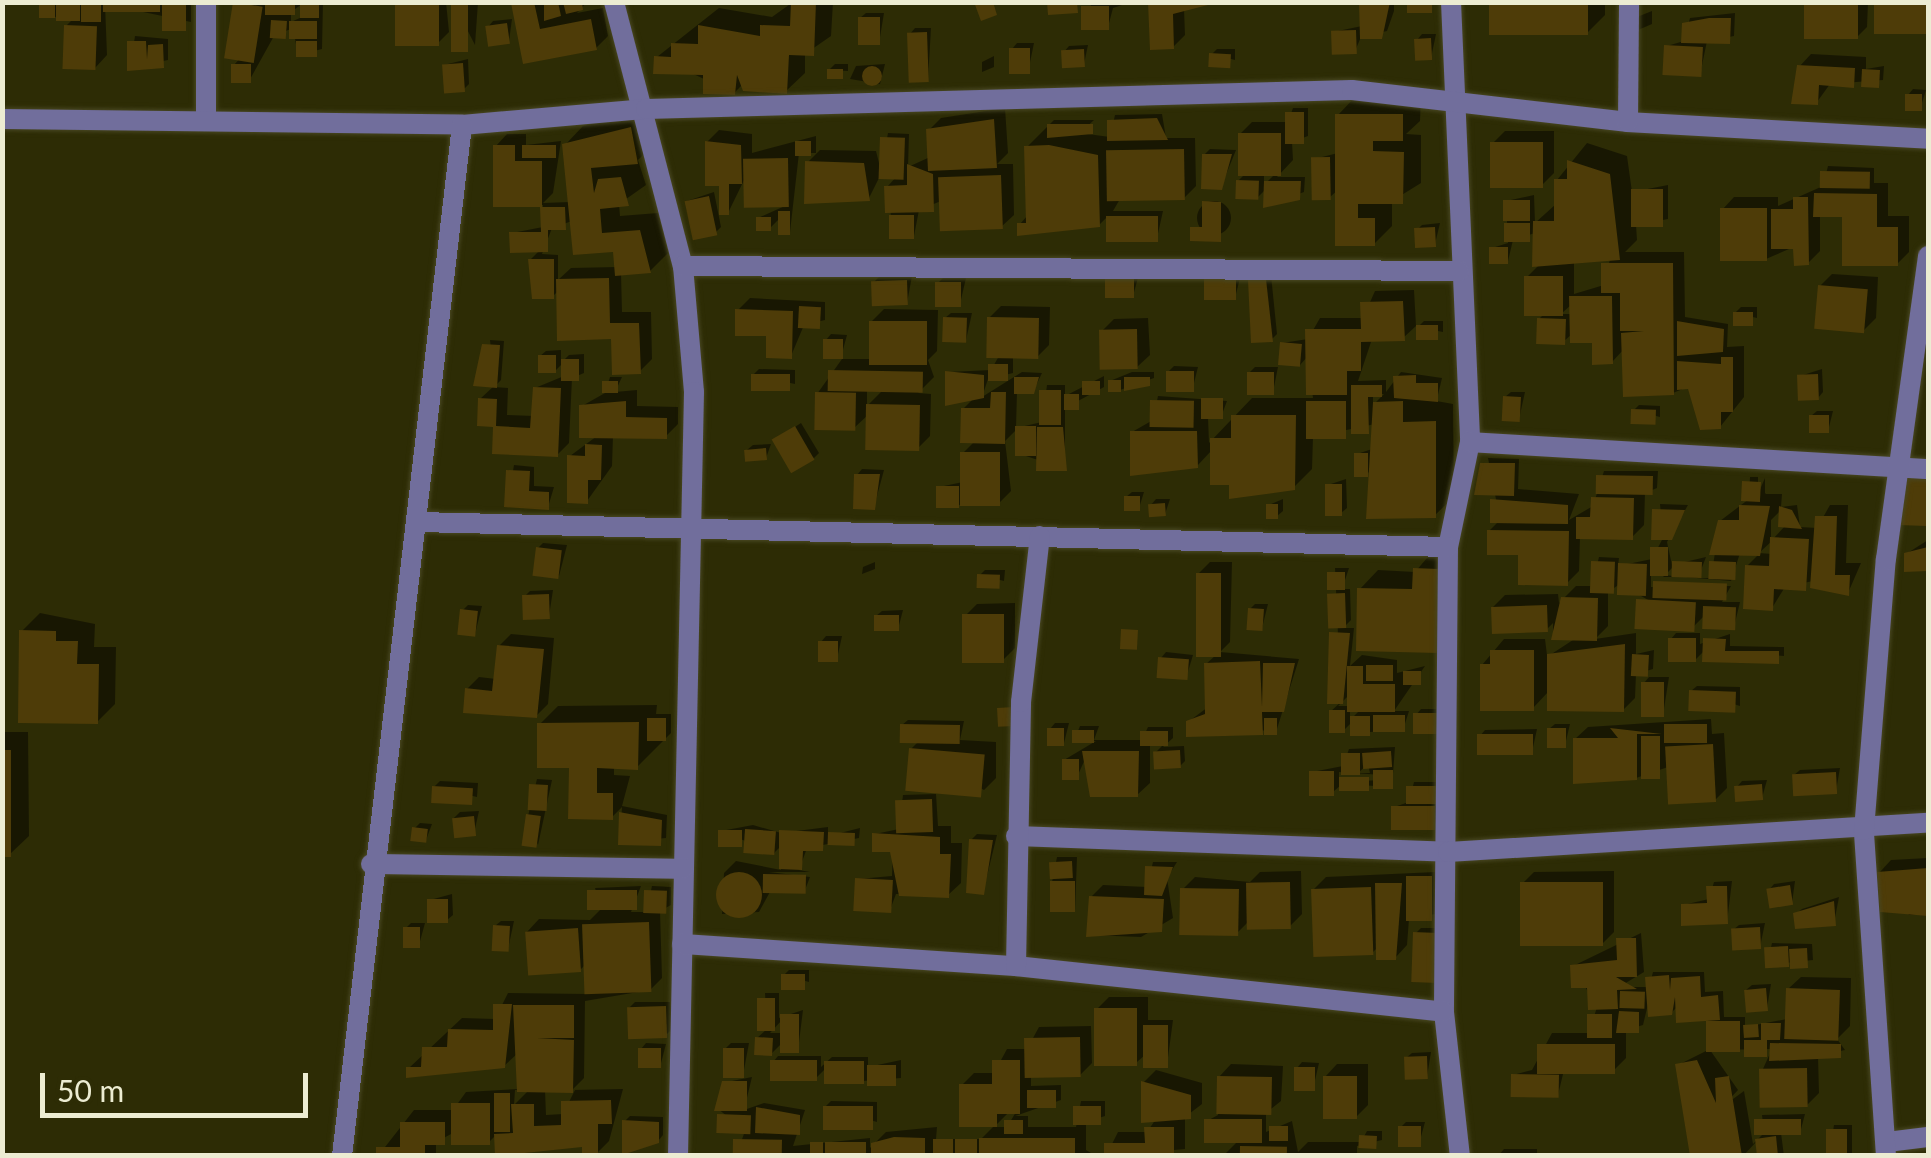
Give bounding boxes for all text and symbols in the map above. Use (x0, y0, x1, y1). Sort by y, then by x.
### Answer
scale bar (45, 1053, 312, 1115)
text: 50 m (57, 1072, 124, 1108)

